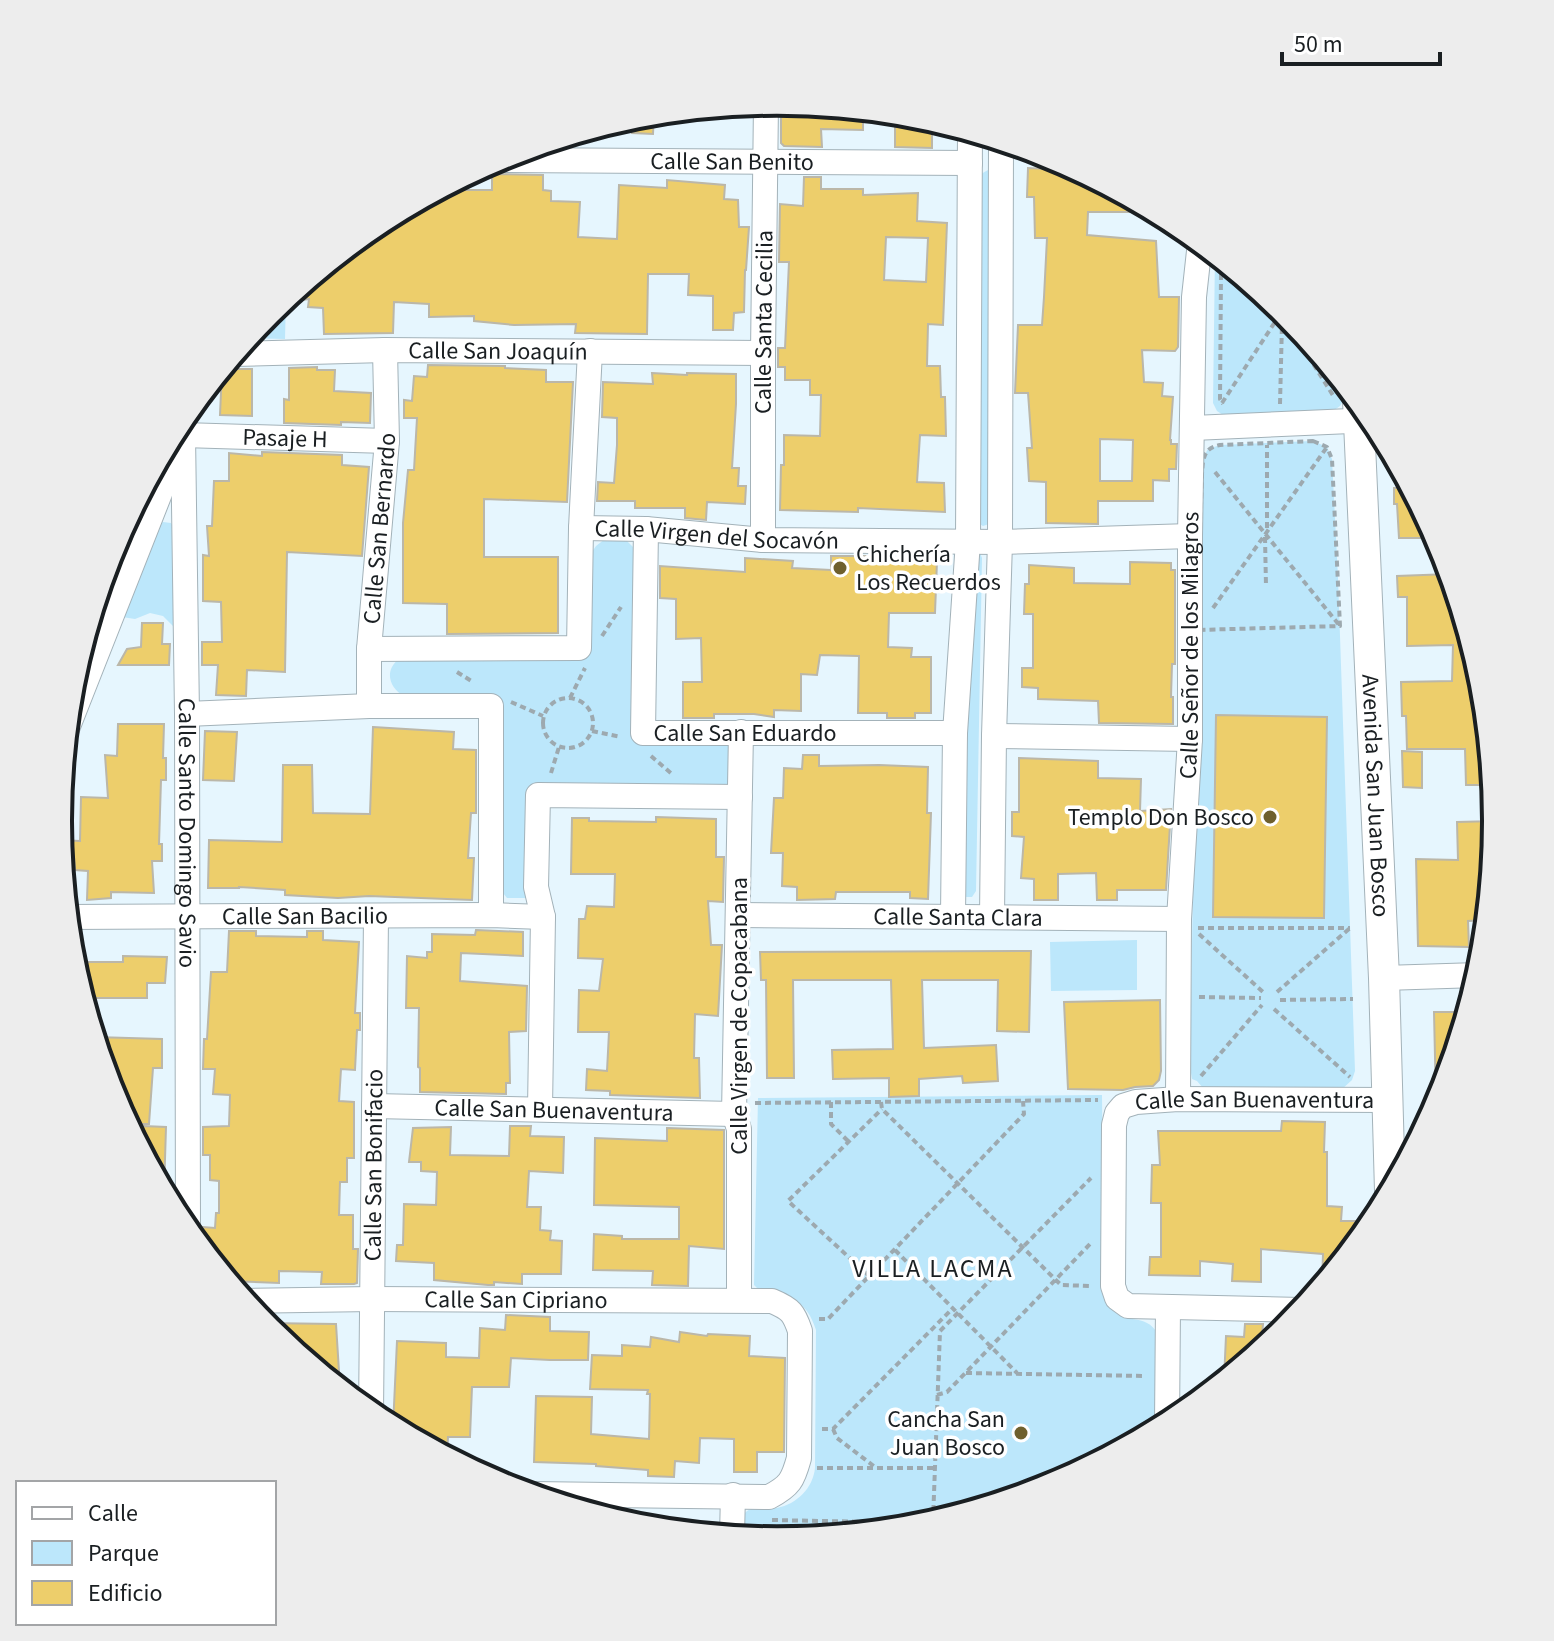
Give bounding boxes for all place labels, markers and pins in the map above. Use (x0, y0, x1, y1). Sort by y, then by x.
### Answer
place label: Chichería Los Recuerdos (856, 537, 1001, 600)
marker: Chichería Los Recuerdos (831, 559, 849, 577)
place label: Templo Don Bosco (1067, 800, 1254, 835)
marker: Templo Don Bosco (1261, 808, 1279, 826)
place label: Cancha San Juan Bosco (887, 1402, 1005, 1465)
marker: Cancha San Juan Bosco (1012, 1424, 1030, 1442)

